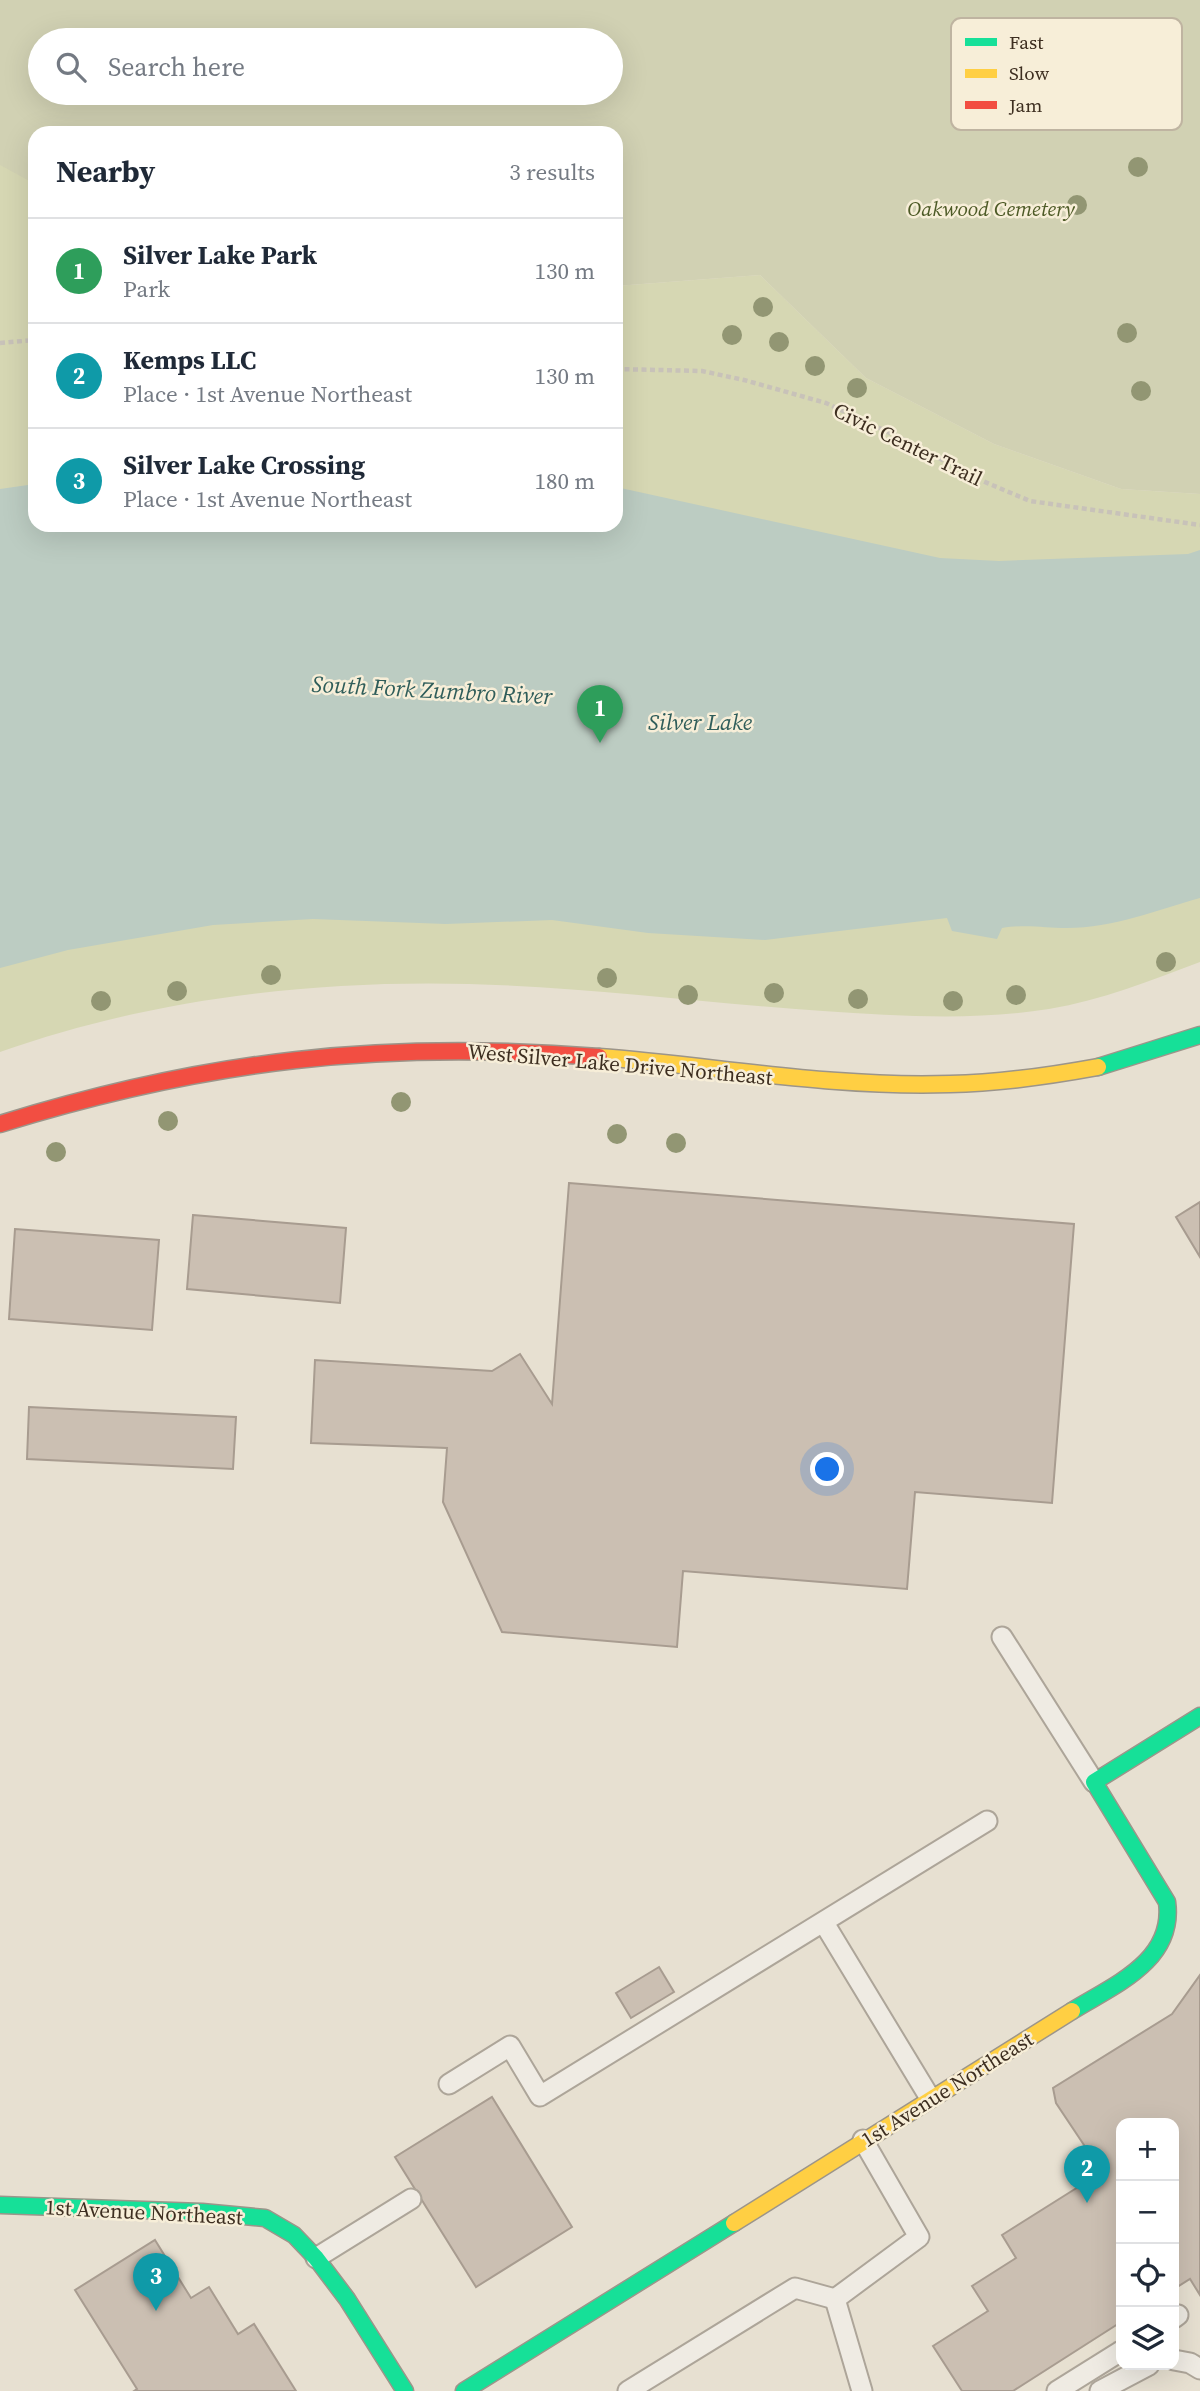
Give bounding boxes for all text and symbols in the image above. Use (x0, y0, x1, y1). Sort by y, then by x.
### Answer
legend (951, 18, 1182, 130)
search box (28, 28, 623, 105)
text: Fast (1009, 29, 1044, 55)
icon: search (52, 48, 90, 86)
text: Search here (108, 49, 245, 85)
text: Slow (1009, 60, 1050, 86)
text: Jam (1008, 92, 1042, 118)
text: Nearby (56, 151, 155, 192)
text: 3 results (509, 156, 595, 188)
park label: Oakwood Cemetery (907, 194, 1076, 223)
text: Silver Lake Park (123, 237, 317, 273)
text: 1 (73, 255, 85, 287)
text: 130 m (534, 255, 595, 287)
text: Park (123, 273, 170, 305)
text: Kemps LLC (123, 342, 256, 378)
text: 2 (73, 360, 85, 392)
text: 130 m (534, 360, 595, 392)
text: Place · 1st Avenue Northeast (123, 378, 412, 410)
street label: Civic Center Trail (829, 395, 987, 493)
text: Silver Lake Crossing (123, 447, 365, 483)
text: 3 (73, 465, 85, 497)
text: 180 m (534, 465, 595, 497)
text: Place · 1st Avenue Northeast (123, 483, 412, 515)
water label: South Fork Zumbro River (311, 668, 554, 712)
pin: 1 (577, 685, 623, 743)
water label: Silver Lake (648, 706, 753, 738)
street label: West Silver Lake Drive Northeast (466, 1036, 774, 1092)
your location (810, 1452, 844, 1486)
street label: 1st Avenue Northeast (855, 2024, 1039, 2154)
map controls (1116, 2118, 1179, 2370)
button: + (1116, 2118, 1179, 2181)
pin: 2 (1064, 2145, 1110, 2203)
button: − (1116, 2181, 1179, 2244)
street label: 1st Avenue Northeast (45, 2192, 244, 2232)
button: locate (1116, 2244, 1179, 2307)
pin: 3 (133, 2253, 179, 2311)
button: layers (1116, 2307, 1179, 2370)

